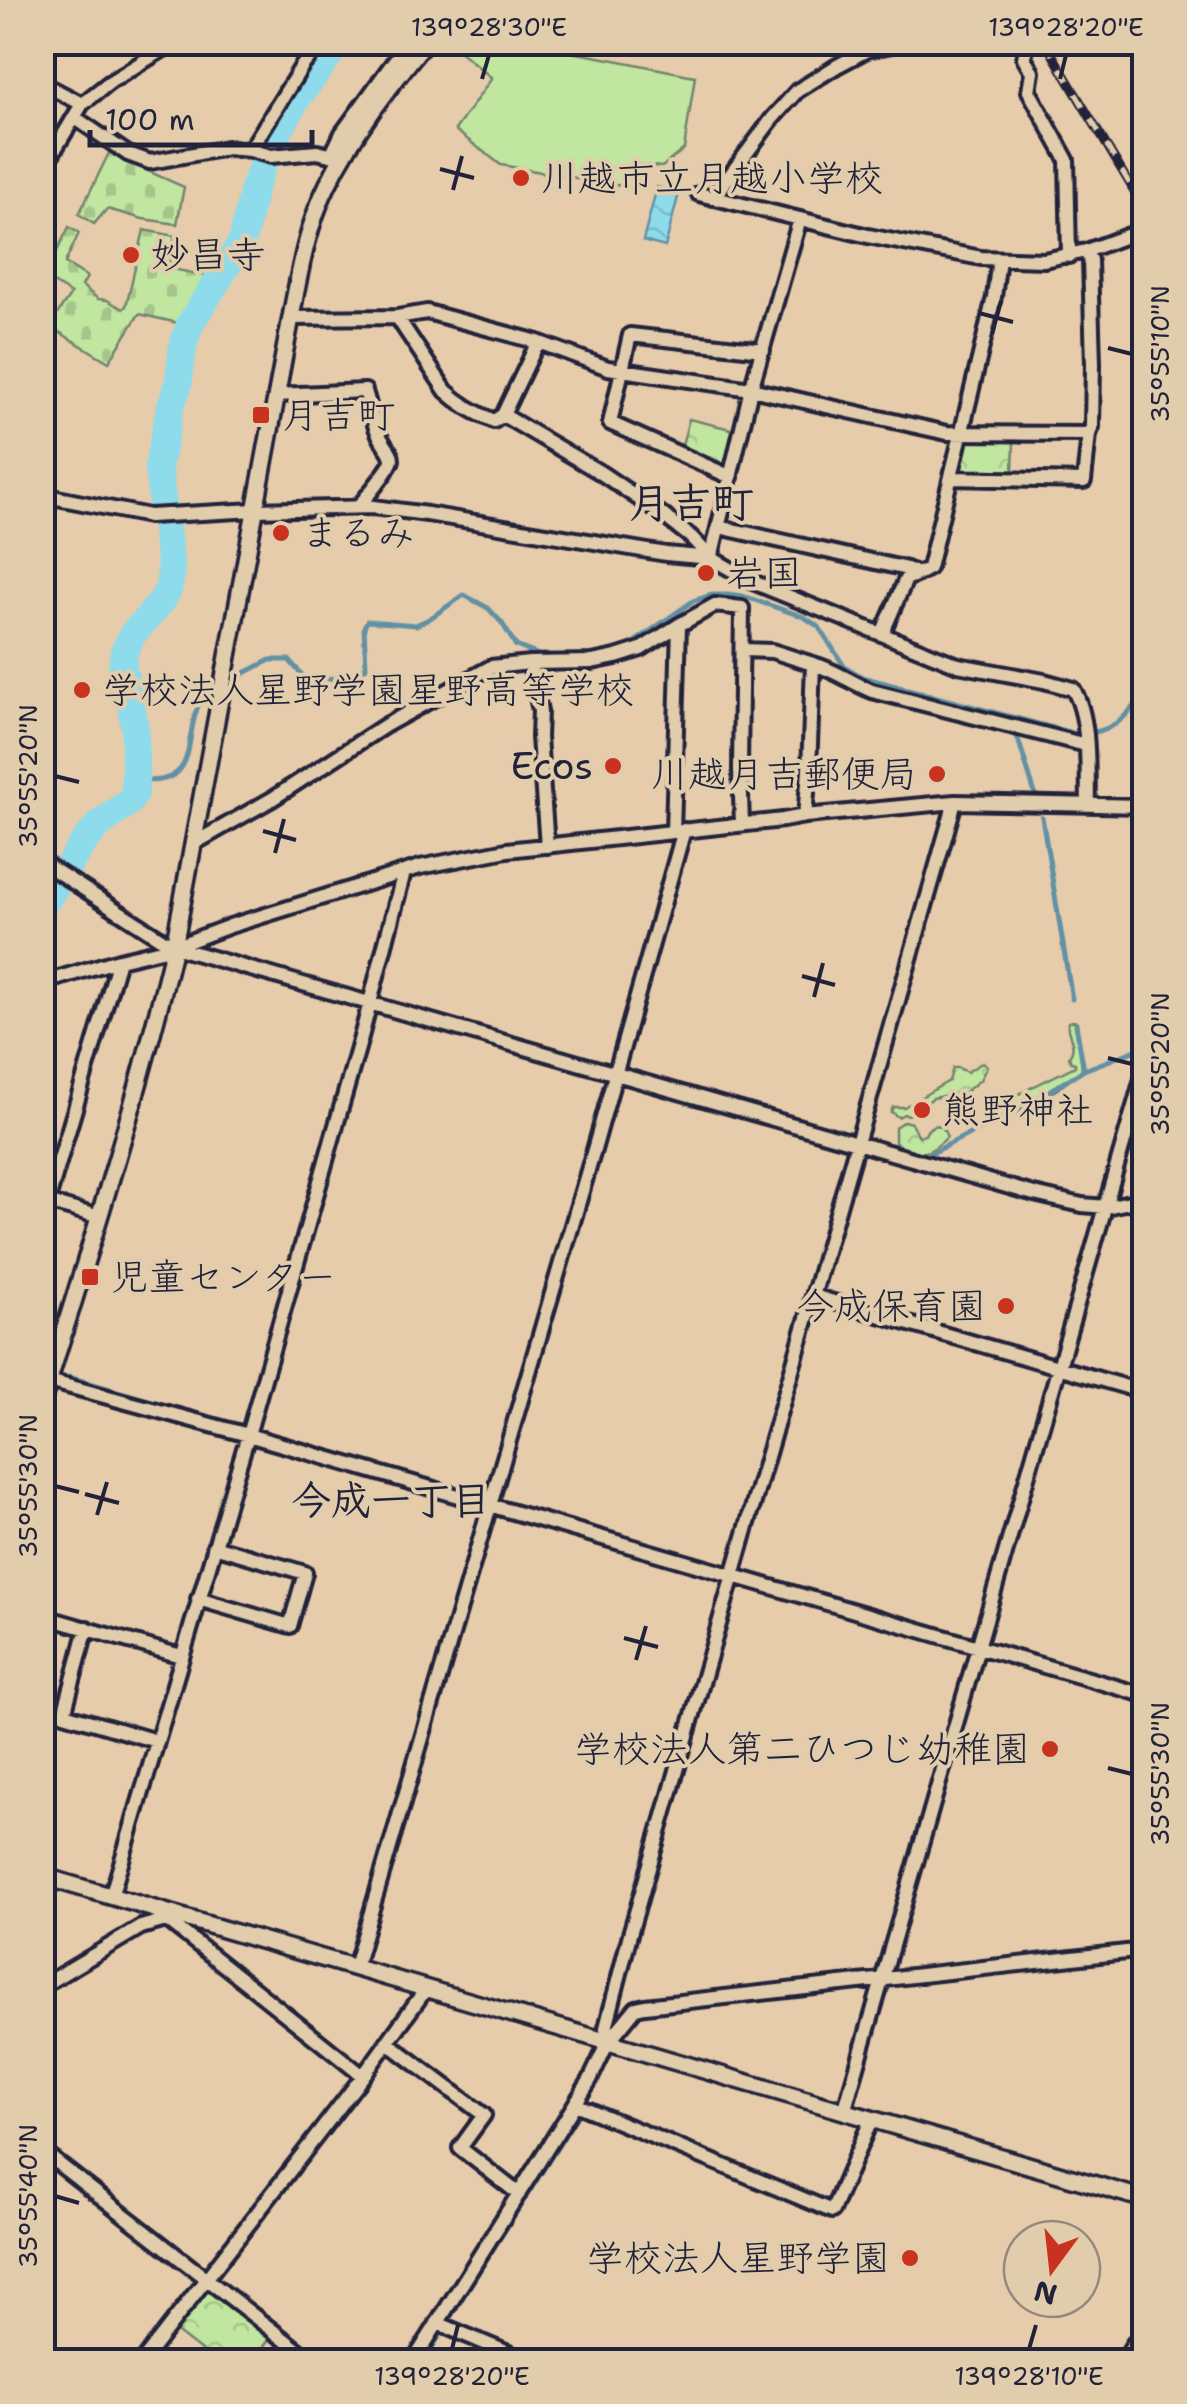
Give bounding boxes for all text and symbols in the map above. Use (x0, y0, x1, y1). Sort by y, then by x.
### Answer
text: 139°28'30"E (411, 10, 567, 44)
text: 139°28'20"E (988, 10, 1144, 44)
scale bar (90, 85, 312, 147)
text: 100 m (105, 99, 195, 140)
place label: 川越市立月越小学校 (541, 152, 883, 203)
marker: 川越市立月越小学校 (510, 167, 532, 189)
place label: 妙昌寺 (151, 229, 265, 280)
marker: 妙昌寺 (120, 244, 142, 266)
text: 35°55'10"N (1143, 285, 1177, 423)
place label: 月吉町 (281, 389, 395, 440)
marker: 月吉町 (250, 404, 272, 426)
district label: 月吉町 (628, 474, 754, 530)
place label: まるみ (301, 507, 415, 558)
marker: まるみ (270, 522, 292, 544)
place label: 岩国 (726, 547, 802, 598)
marker: 岩国 (695, 562, 717, 584)
place label: 学校法人星野学園星野高等学校 (102, 664, 634, 715)
marker: 学校法人星野学園星野高等学校 (71, 679, 93, 701)
text: 35°55'20"N (11, 704, 45, 848)
place label: Ecos (510, 740, 593, 791)
place label: 川越月吉郵便局 (651, 748, 917, 799)
marker: Ecos (602, 755, 624, 777)
marker: 川越月吉郵便局 (926, 763, 948, 785)
text: 35°55'20"N (1143, 992, 1177, 1136)
place label: 熊野神社 (942, 1084, 1094, 1135)
marker: 熊野神社 (911, 1099, 933, 1121)
place label: 児童センター (110, 1251, 336, 1302)
marker: 児童センター (79, 1266, 101, 1288)
place label: 今成保育園 (796, 1280, 986, 1331)
marker: 今成保育園 (995, 1295, 1017, 1317)
text: 35°55'30"N (11, 1414, 45, 1558)
district label: 今成一丁目 (291, 1473, 491, 1527)
text: 35°55'30"N (1143, 1702, 1177, 1846)
place label: 学校法人第二ひつじ幼稚園 (574, 1723, 1030, 1774)
marker: 学校法人第二ひつじ幼稚園 (1039, 1738, 1061, 1760)
text: 35°55'40"N (11, 2124, 45, 2268)
north arrow (1002, 2219, 1102, 2319)
place label: 学校法人星野学園 (586, 2232, 890, 2283)
marker: 学校法人星野学園 (899, 2247, 921, 2269)
text: N (1030, 2272, 1061, 2314)
text: 139°28'20"E (374, 2359, 530, 2393)
text: 139°28'10"E (954, 2359, 1104, 2393)

